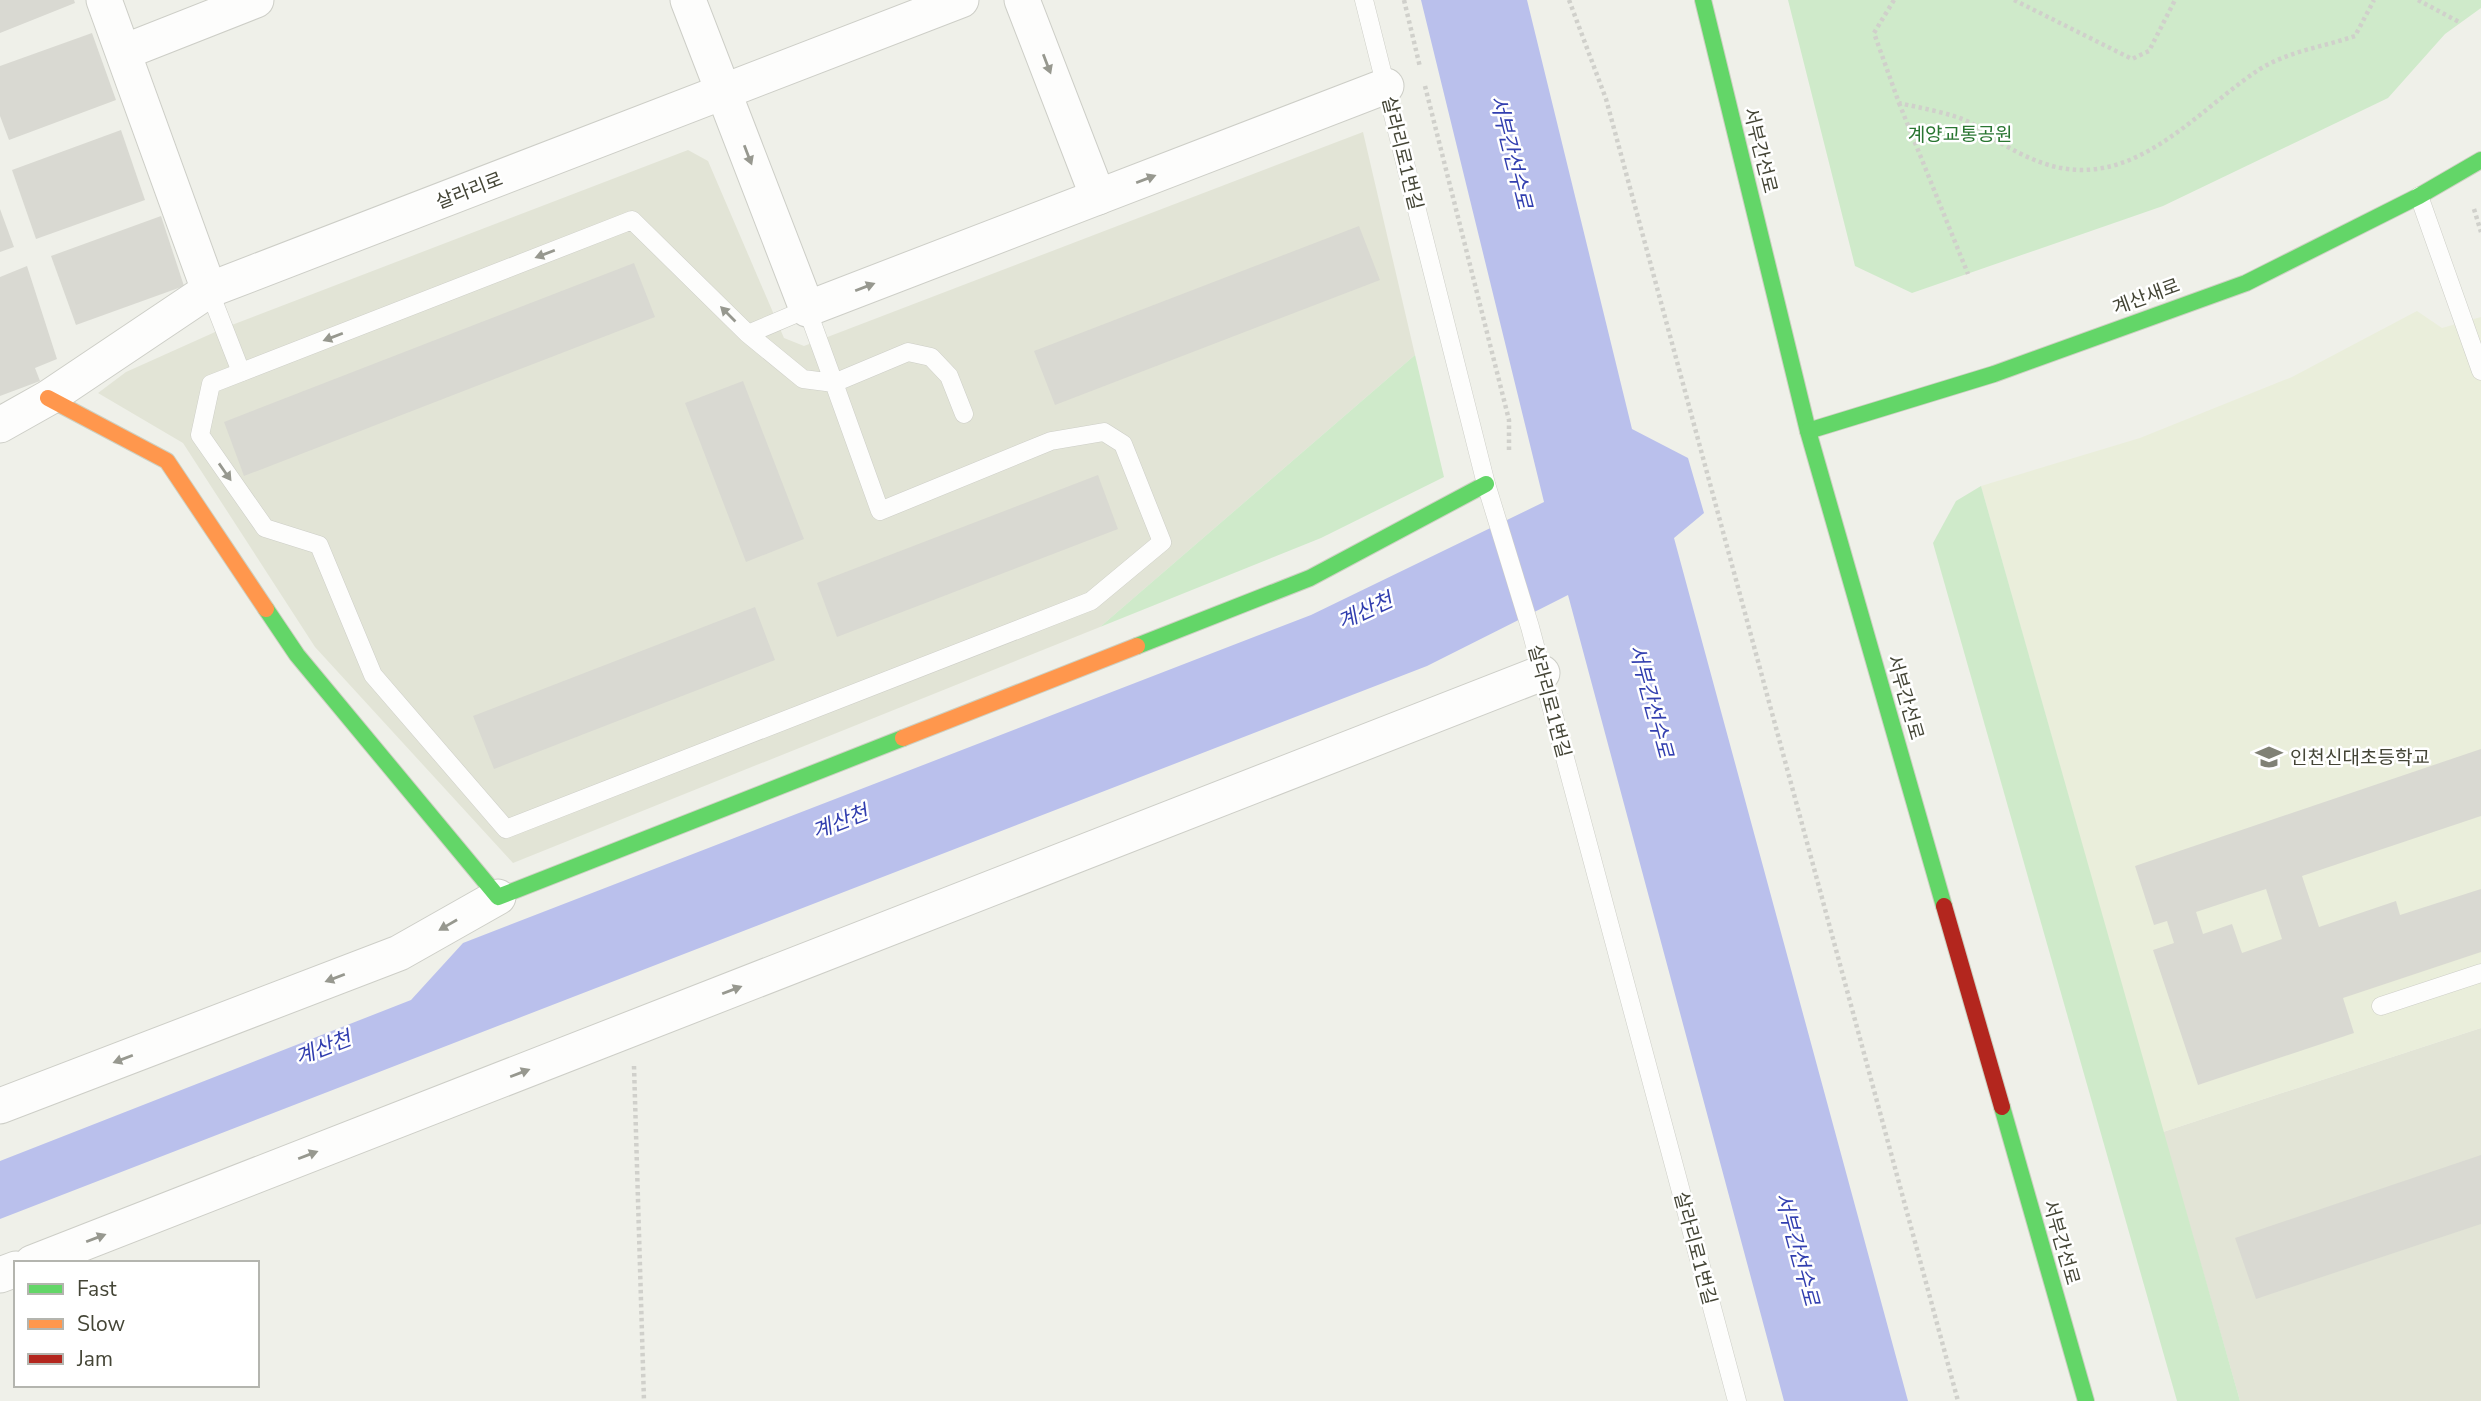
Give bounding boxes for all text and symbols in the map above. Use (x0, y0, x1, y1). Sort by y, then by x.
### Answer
one-way arrow (1041, 53, 1052, 74)
water label: 서부간선수로 (1483, 92, 1539, 213)
street label: 살라리로1번길 (1375, 94, 1429, 213)
street label: 서부간선로 (1737, 105, 1783, 196)
park label: 계양교통공원 (1908, 122, 2012, 148)
one-way arrow (742, 145, 753, 166)
street label: 살라리로 (432, 166, 507, 216)
one-way arrow (1135, 173, 1156, 184)
one-way arrow (534, 249, 555, 260)
street label: 계산새로 (2109, 273, 2184, 321)
one-way arrow (855, 281, 876, 292)
one-way arrow (720, 306, 736, 322)
one-way arrow (322, 331, 343, 342)
one-way arrow (218, 463, 232, 481)
water label: 계산천 (1333, 585, 1400, 636)
water label: 서부간선수로 (1622, 641, 1680, 762)
street label: 살라리로1번길 (1521, 642, 1577, 761)
street label: 서부간선로 (1880, 652, 1930, 743)
school or university icon: 인천신대초등학교 (2254, 742, 2284, 772)
place label: 인천신대초등학교 (2290, 745, 2430, 771)
water label: 계산천 (808, 798, 875, 845)
one-way arrow (439, 919, 458, 931)
one-way arrow (324, 972, 345, 983)
one-way arrow (721, 984, 742, 995)
water label: 계산천 (291, 1024, 358, 1071)
one-way arrow (112, 1053, 133, 1064)
one-way arrow (509, 1067, 530, 1078)
one-way arrow (297, 1150, 318, 1161)
street label: 살라리로1번길 (1667, 1189, 1723, 1308)
water label: 서부간선수로 (1768, 1189, 1826, 1310)
street label: 서부간선로 (2036, 1197, 2086, 1288)
one-way arrow (85, 1232, 106, 1243)
legend (14, 1261, 259, 1387)
text: Fast (77, 1275, 117, 1303)
text: Slow (77, 1310, 126, 1338)
text: Jam (76, 1345, 113, 1373)

